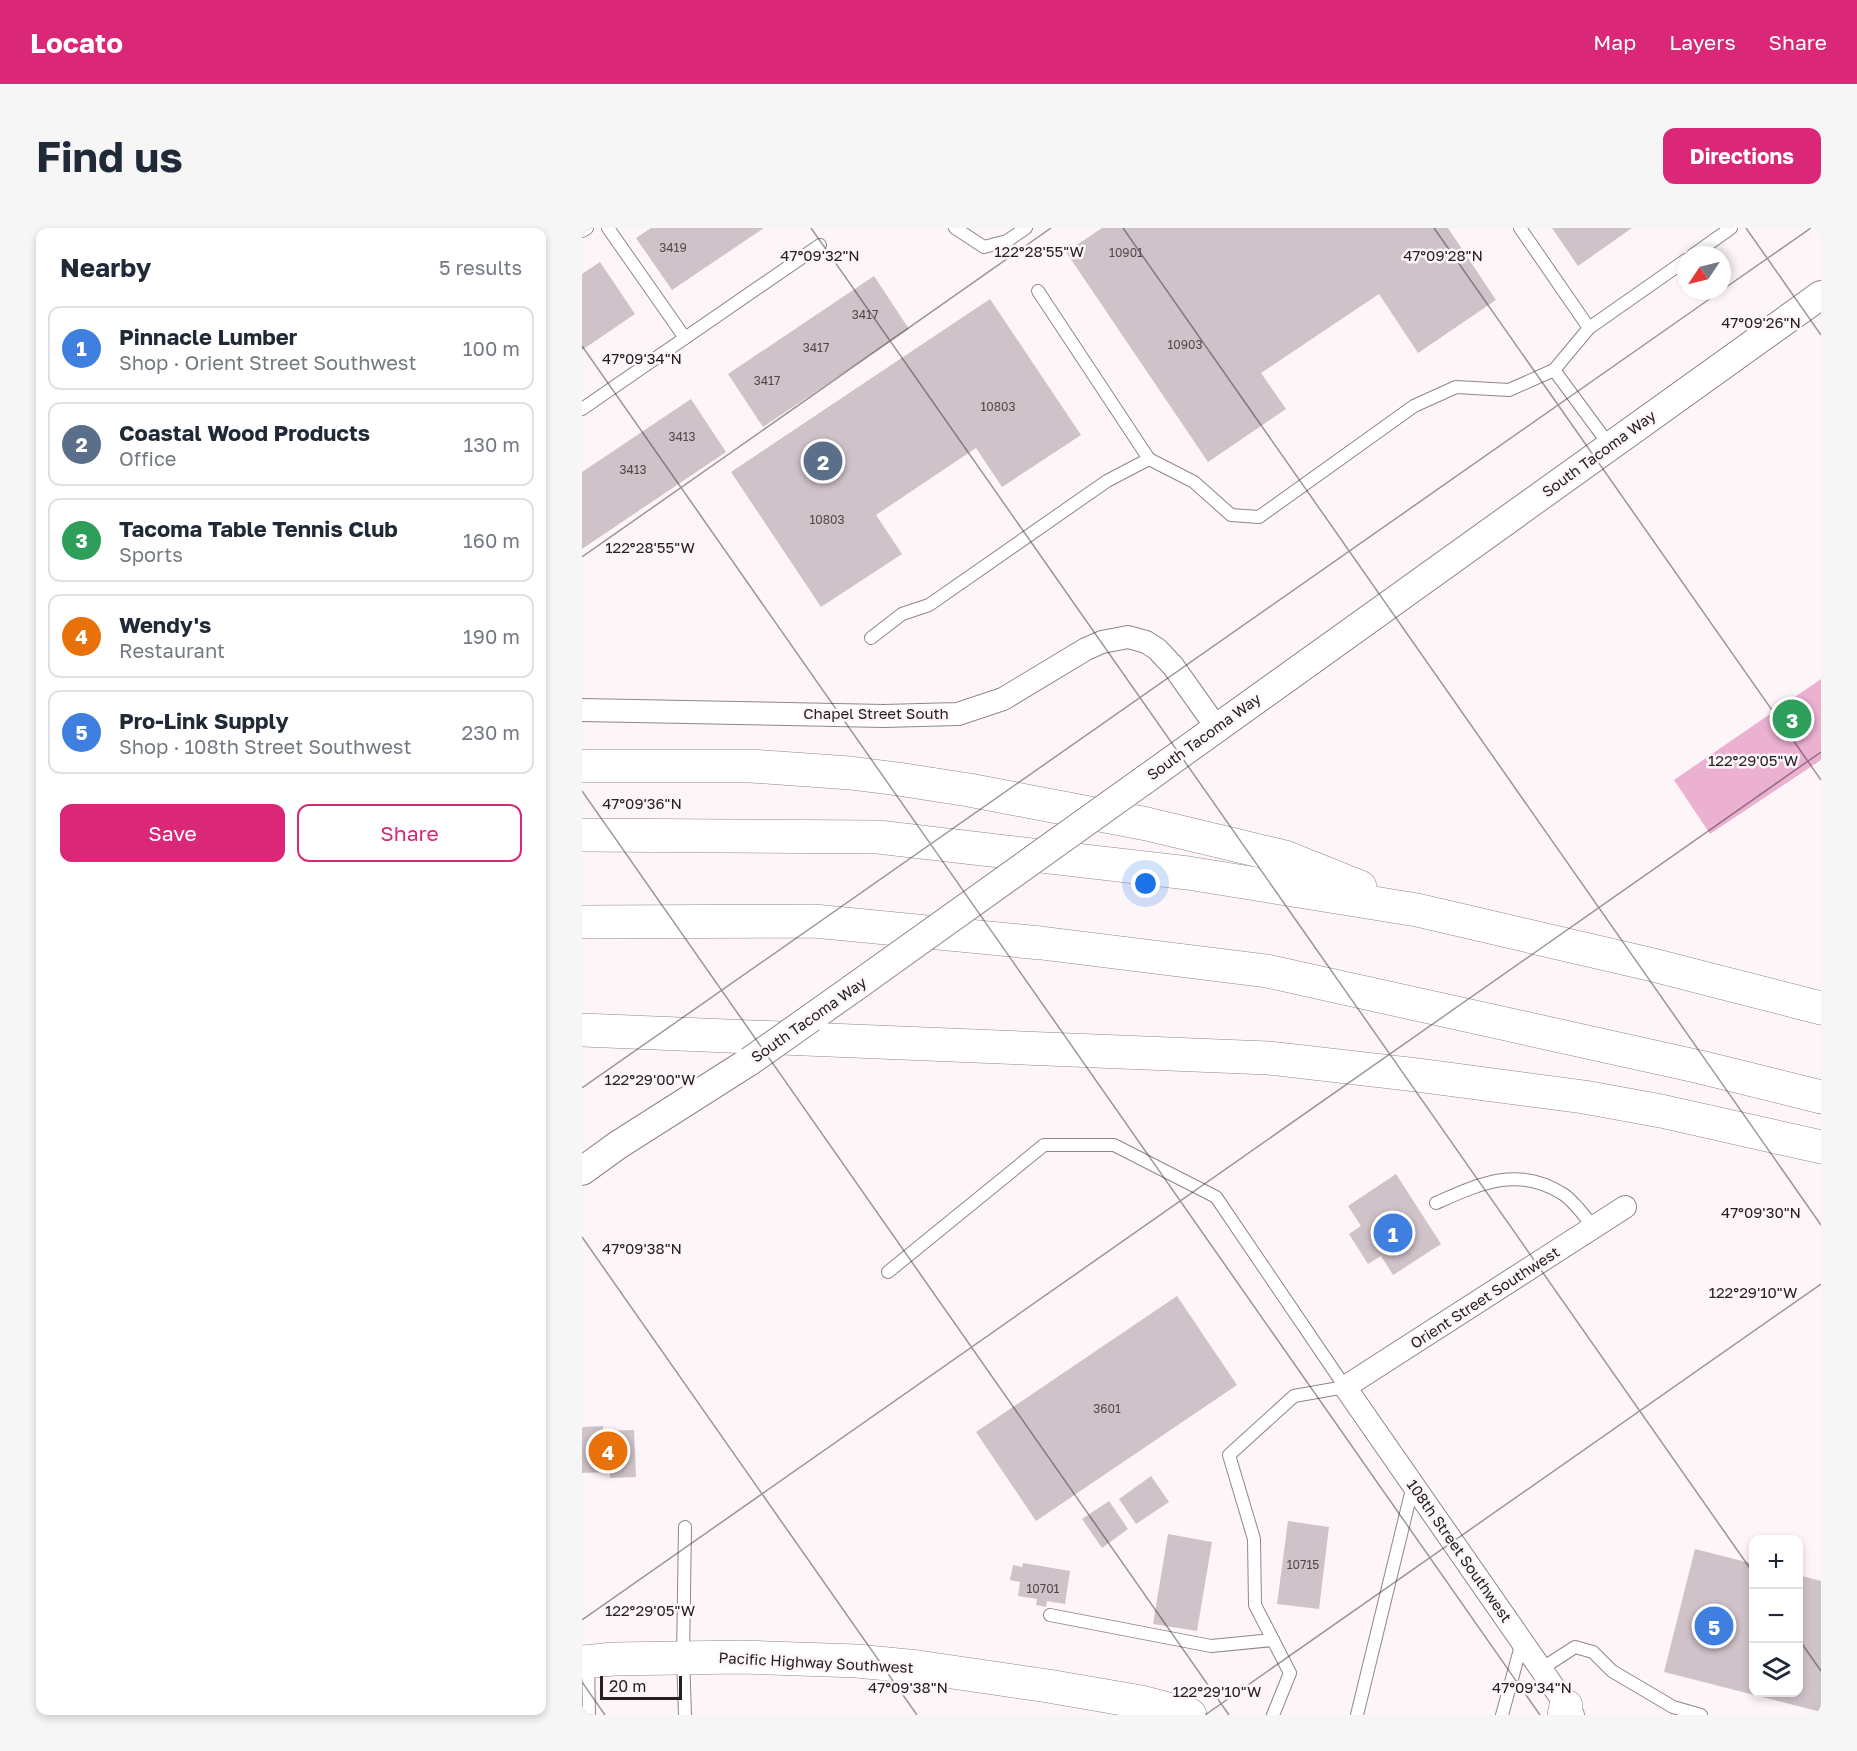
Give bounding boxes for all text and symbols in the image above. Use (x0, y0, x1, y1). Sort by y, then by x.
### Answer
text: Locato (30, 26, 123, 59)
text: Map (1593, 29, 1636, 55)
text: Layers (1669, 29, 1736, 55)
text: Share (1769, 29, 1827, 55)
button: Directions (1663, 128, 1821, 184)
text: Find us (36, 131, 183, 181)
house number: 3419 (659, 240, 687, 255)
text: 122°28'55"W (994, 242, 1084, 260)
house number: 10901 (1109, 245, 1143, 260)
text: 47°09'32"N (780, 246, 860, 264)
text: 47°09'28"N (1403, 246, 1483, 264)
north arrow (1677, 246, 1731, 300)
text: Nearby (60, 252, 151, 283)
text: 5 results (439, 255, 522, 279)
house number: 3417 (852, 307, 878, 322)
text: 47°09'26"N (1721, 313, 1801, 331)
text: Pinnacle Lumber (119, 323, 297, 350)
text: 1 (76, 336, 87, 360)
text: 100 m (463, 336, 520, 360)
house number: 10903 (1168, 337, 1202, 352)
house number: 3417 (803, 340, 829, 355)
text: 47°09'34"N (602, 349, 682, 367)
text: Shop · Orient Street Southwest (119, 350, 416, 374)
house number: 3417 (754, 373, 780, 388)
house number: 10803 (980, 399, 1016, 414)
street label: South Tacoma Way (1538, 406, 1659, 500)
text: Coastal Wood Products (119, 419, 370, 446)
house number: 3413 (668, 429, 696, 444)
text: 2 (75, 432, 88, 456)
text: 130 m (464, 432, 520, 456)
pin: 2 (804, 438, 842, 484)
text: Office (119, 446, 176, 470)
house number: 3413 (619, 462, 647, 477)
house number: 10803 (809, 512, 845, 527)
text: Tacoma Table Tennis Club (119, 515, 398, 542)
text: 3 (75, 528, 88, 552)
text: 160 m (463, 528, 520, 552)
text: 122°28'55"W (605, 538, 695, 556)
text: Sports (119, 542, 183, 566)
text: Wendy's (119, 611, 211, 638)
text: 4 (75, 624, 88, 648)
text: 190 m (463, 624, 520, 648)
text: Restaurant (119, 638, 225, 662)
street label: South Tacoma Way (1143, 689, 1264, 783)
pin: 3 (1772, 696, 1812, 742)
street label: Chapel Street South (803, 704, 949, 722)
text: Pro-Link Supply (119, 707, 289, 734)
text: 5 (75, 720, 88, 744)
text: 230 m (462, 720, 520, 744)
text: Shop · 108th Street Southwest (119, 734, 411, 758)
text: 122°29'05"W (1708, 751, 1798, 769)
text: 47°09'36"N (602, 794, 682, 812)
button: Save (60, 804, 285, 862)
button: Share (297, 804, 522, 862)
your location (1131, 869, 1160, 898)
street label: South Tacoma Way (748, 972, 870, 1066)
text: 122°29'00"W (605, 1070, 695, 1088)
text: 47°09'30"N (1721, 1203, 1801, 1221)
pin: 1 (1374, 1210, 1412, 1256)
text: 47°09'38"N (602, 1239, 682, 1257)
street label: Orient Street Southwest (1407, 1242, 1562, 1352)
text: 122°29'10"W (1709, 1283, 1797, 1301)
house number: 3601 (1093, 1401, 1121, 1416)
pin: 4 (588, 1428, 628, 1474)
street label: 108th Street Southwest (1404, 1476, 1516, 1625)
map controls (1749, 1535, 1803, 1697)
button: + (1749, 1535, 1803, 1589)
house number: 10715 (1287, 1557, 1319, 1572)
house number: 10701 (1027, 1581, 1060, 1596)
button: − (1749, 1589, 1803, 1643)
text: 122°29'05"W (605, 1601, 695, 1619)
pin: 5 (1694, 1604, 1734, 1648)
button: layers (1749, 1643, 1803, 1697)
street label: Pacific Highway Southwest (718, 1648, 914, 1676)
scale bar (600, 1673, 682, 1700)
text: 20 m (609, 1676, 646, 1696)
text: 47°09'38"N (868, 1678, 948, 1696)
text: 47°09'34"N (1492, 1678, 1572, 1696)
text: 122°29'10"W (1173, 1682, 1261, 1700)

